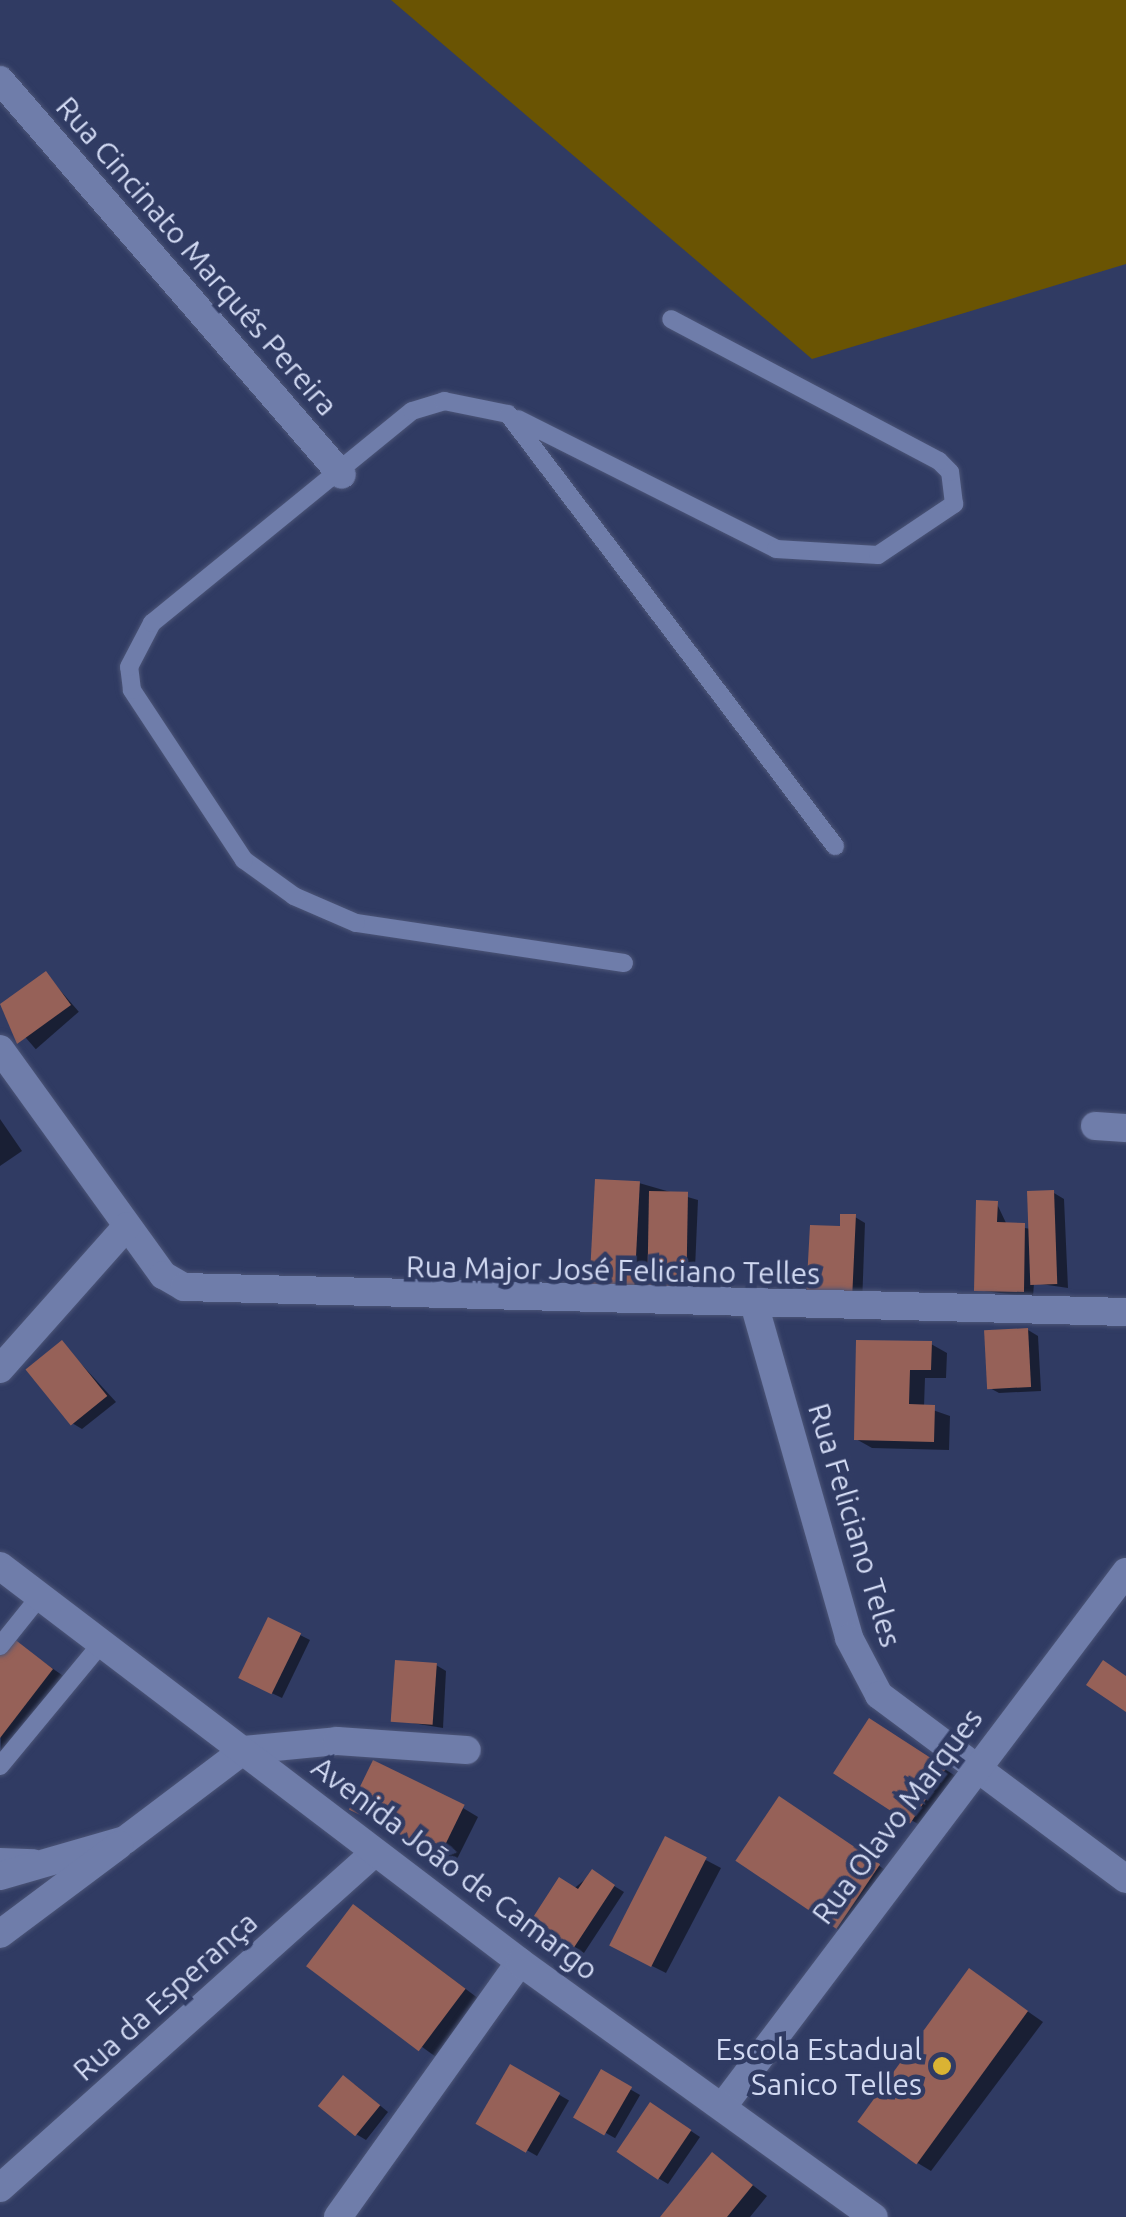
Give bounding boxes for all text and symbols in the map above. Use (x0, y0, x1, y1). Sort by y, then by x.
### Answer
street label: Rua Cincinato Marquês Pereira (49, 89, 345, 423)
street label: Rua Major José Feliciano Telles (406, 1248, 820, 1292)
street label: Rua Feliciano Teles (801, 1399, 909, 1651)
street label: Rua Olavo Marques (804, 1701, 990, 1931)
street label: Avenida João de Camargo (305, 1749, 605, 1987)
street label: Rua da Esperança (66, 1904, 264, 2088)
place label: Escola Estadual Sanico Telles (716, 2031, 922, 2102)
marker: Escola Estadual Sanico Telles (931, 2055, 953, 2077)

